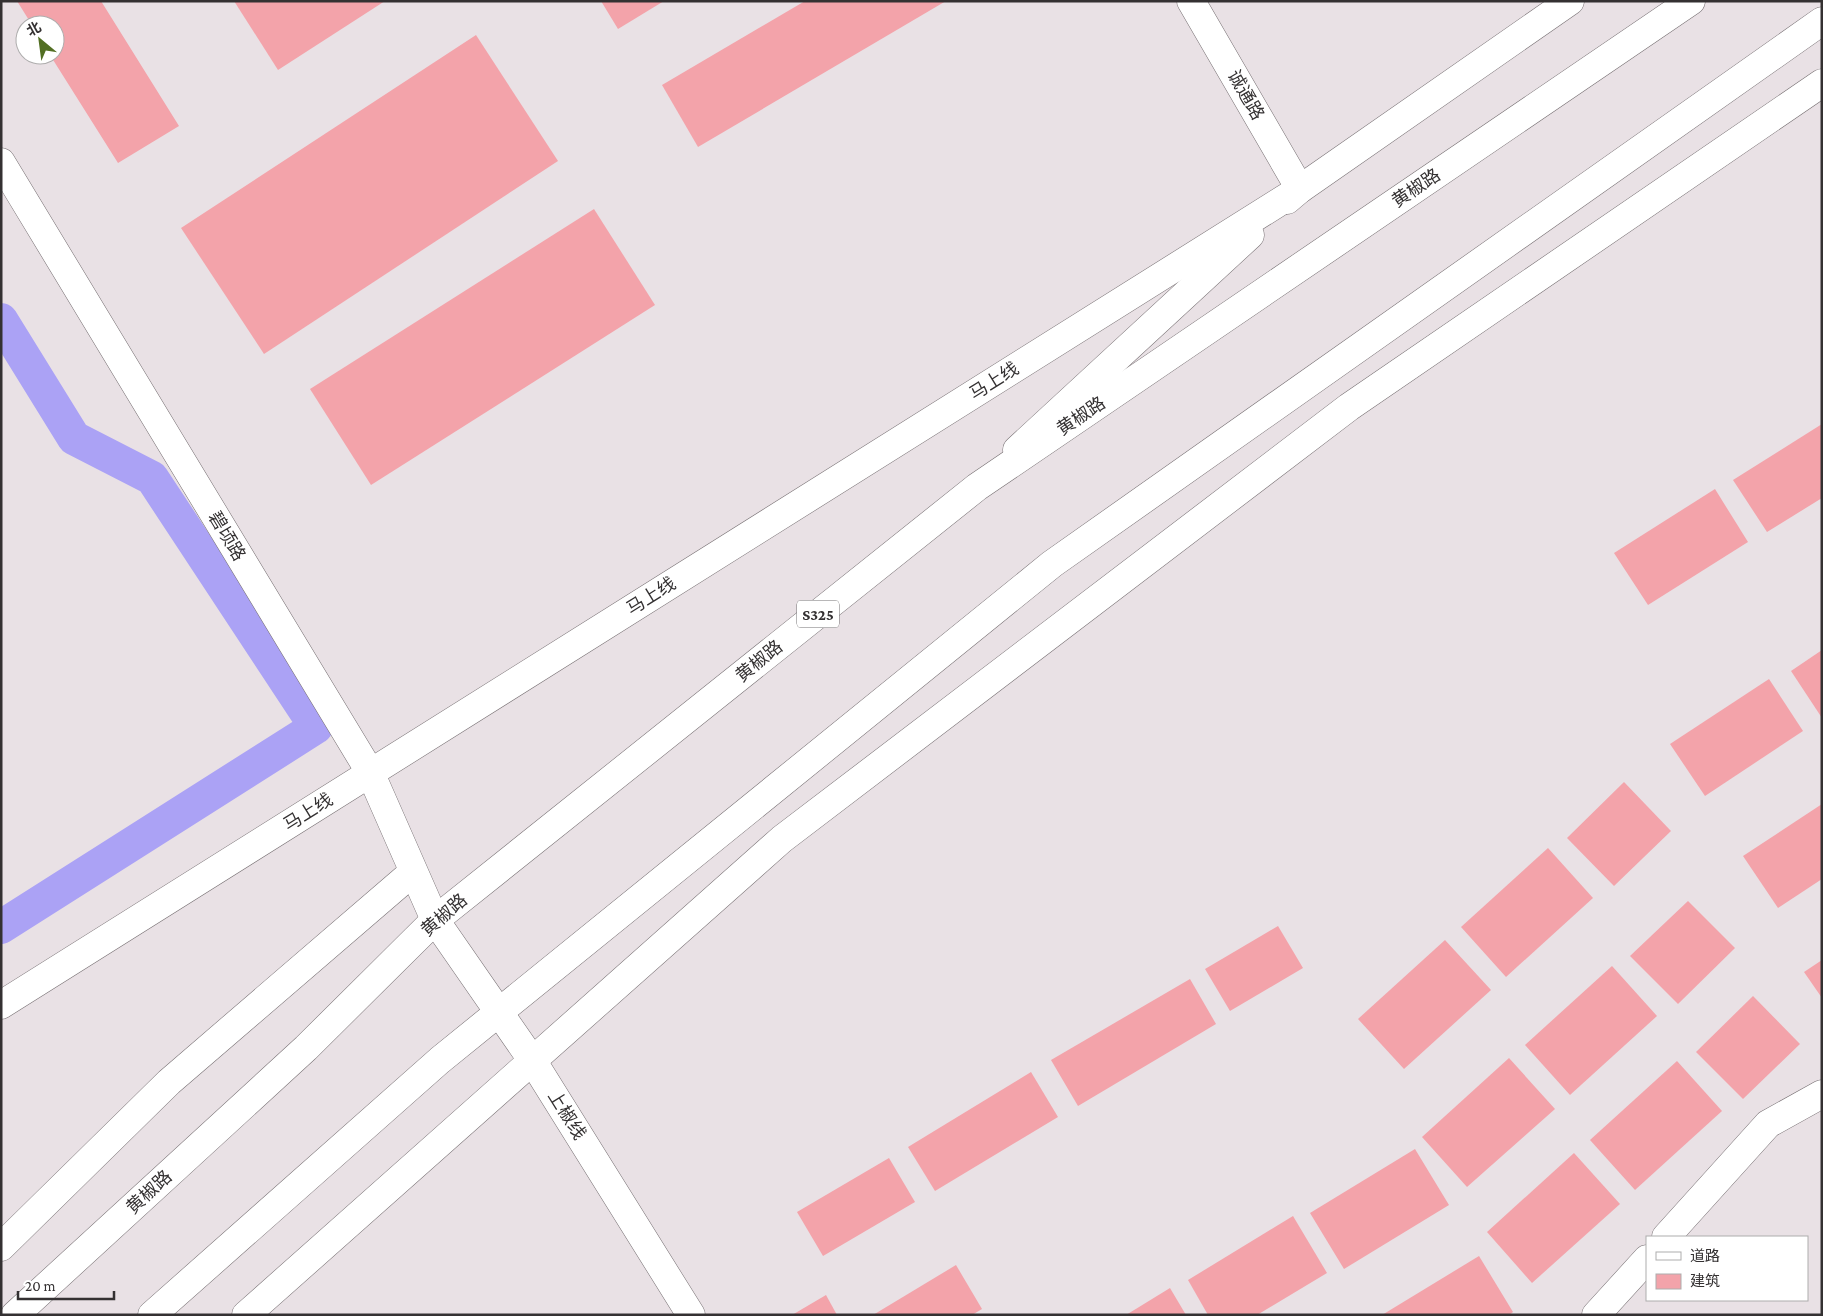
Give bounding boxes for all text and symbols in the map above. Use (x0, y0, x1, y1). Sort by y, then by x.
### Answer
north arrow (15, 15, 65, 65)
text: 北 (24, 18, 44, 39)
street label: 诚通路 (1224, 67, 1268, 123)
street label: 黄椒路 (1388, 165, 1444, 211)
street label: 马上线 (966, 358, 1022, 404)
street label: 黄椒路 (1053, 393, 1109, 439)
street label: 碧顷路 (205, 508, 249, 564)
street label: 马上线 (623, 573, 679, 619)
road number: S325 (797, 600, 839, 628)
street label: 黄椒路 (732, 636, 786, 686)
street label: 马上线 (280, 789, 336, 835)
street label: 黄椒路 (417, 890, 471, 940)
street label: 上椒线 (544, 1087, 590, 1143)
street label: 黄椒路 (122, 1166, 176, 1218)
legend (1646, 1236, 1808, 1301)
text: 道路 (1690, 1248, 1720, 1264)
scale bar (18, 1268, 114, 1300)
text: 建筑 (1690, 1273, 1720, 1289)
text: 20 m (25, 1278, 56, 1294)

